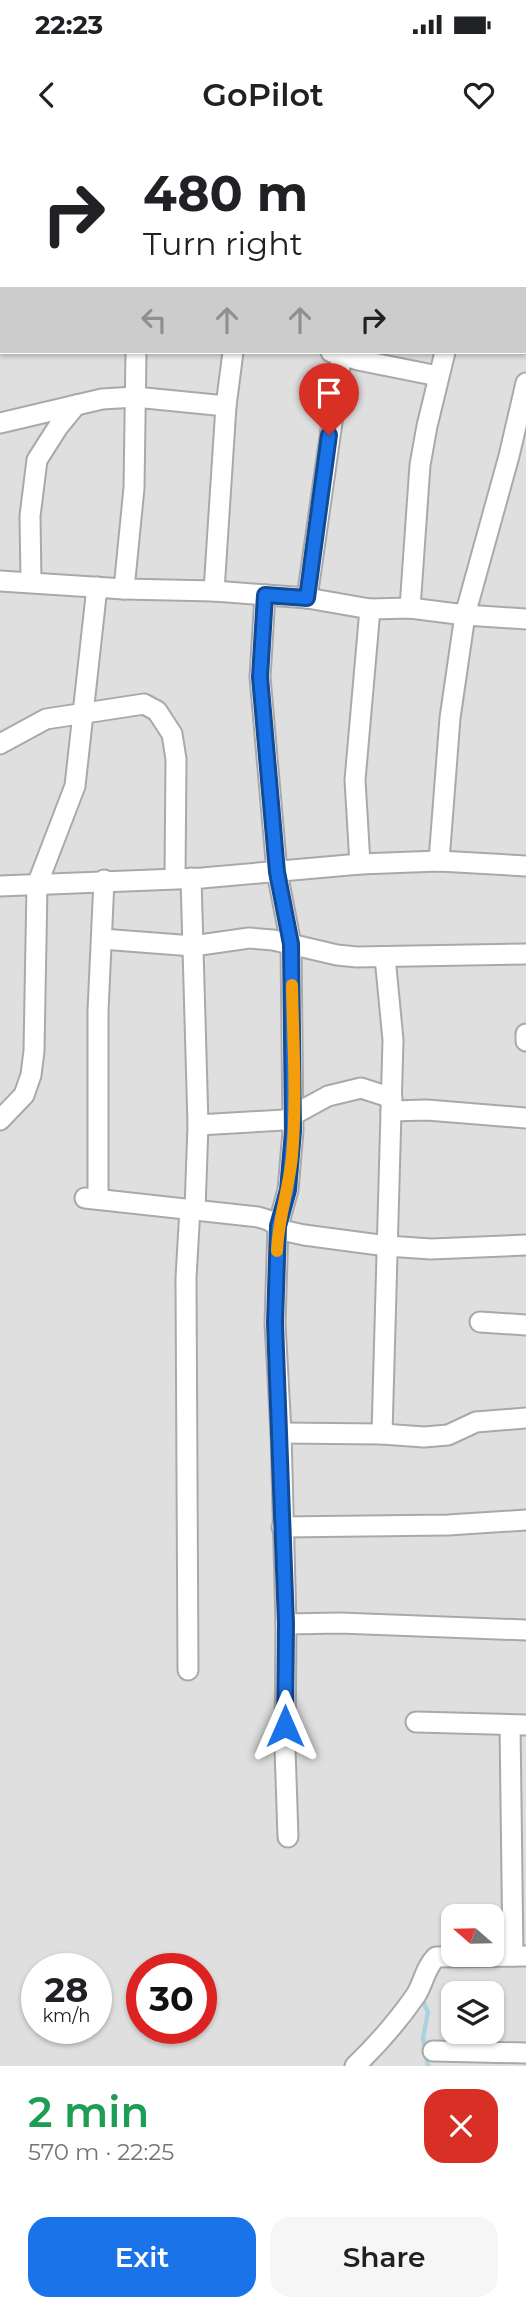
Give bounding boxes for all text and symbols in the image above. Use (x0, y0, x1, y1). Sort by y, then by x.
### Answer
text: 22:23 (35, 9, 103, 41)
text: GoPilot (202, 75, 324, 114)
icon: back (28, 76, 66, 114)
icon: heart (460, 76, 498, 114)
text: 480 m (143, 164, 308, 223)
icon: right (28, 168, 119, 259)
text: Turn right (143, 224, 303, 263)
icon: left (135, 301, 173, 339)
icon: ahead (208, 301, 246, 339)
icon: ahead (281, 301, 319, 339)
icon: right (354, 301, 392, 339)
pin (299, 363, 359, 435)
icon: arrive (310, 374, 348, 412)
position arrow (248, 1689, 322, 1763)
north arrow (441, 1904, 504, 1967)
map controls (441, 1904, 504, 2044)
speed limit sign: 30 (126, 1953, 217, 2044)
text: 28 (45, 1968, 88, 2011)
button: layers (441, 1981, 504, 2044)
text: km/h (42, 2005, 91, 2027)
text: 2 min (28, 2086, 149, 2138)
button: close (424, 2089, 498, 2163)
text: 570 m · 22:25 (28, 2138, 174, 2166)
button: Exit (28, 2217, 256, 2297)
button: Share (270, 2217, 498, 2297)

